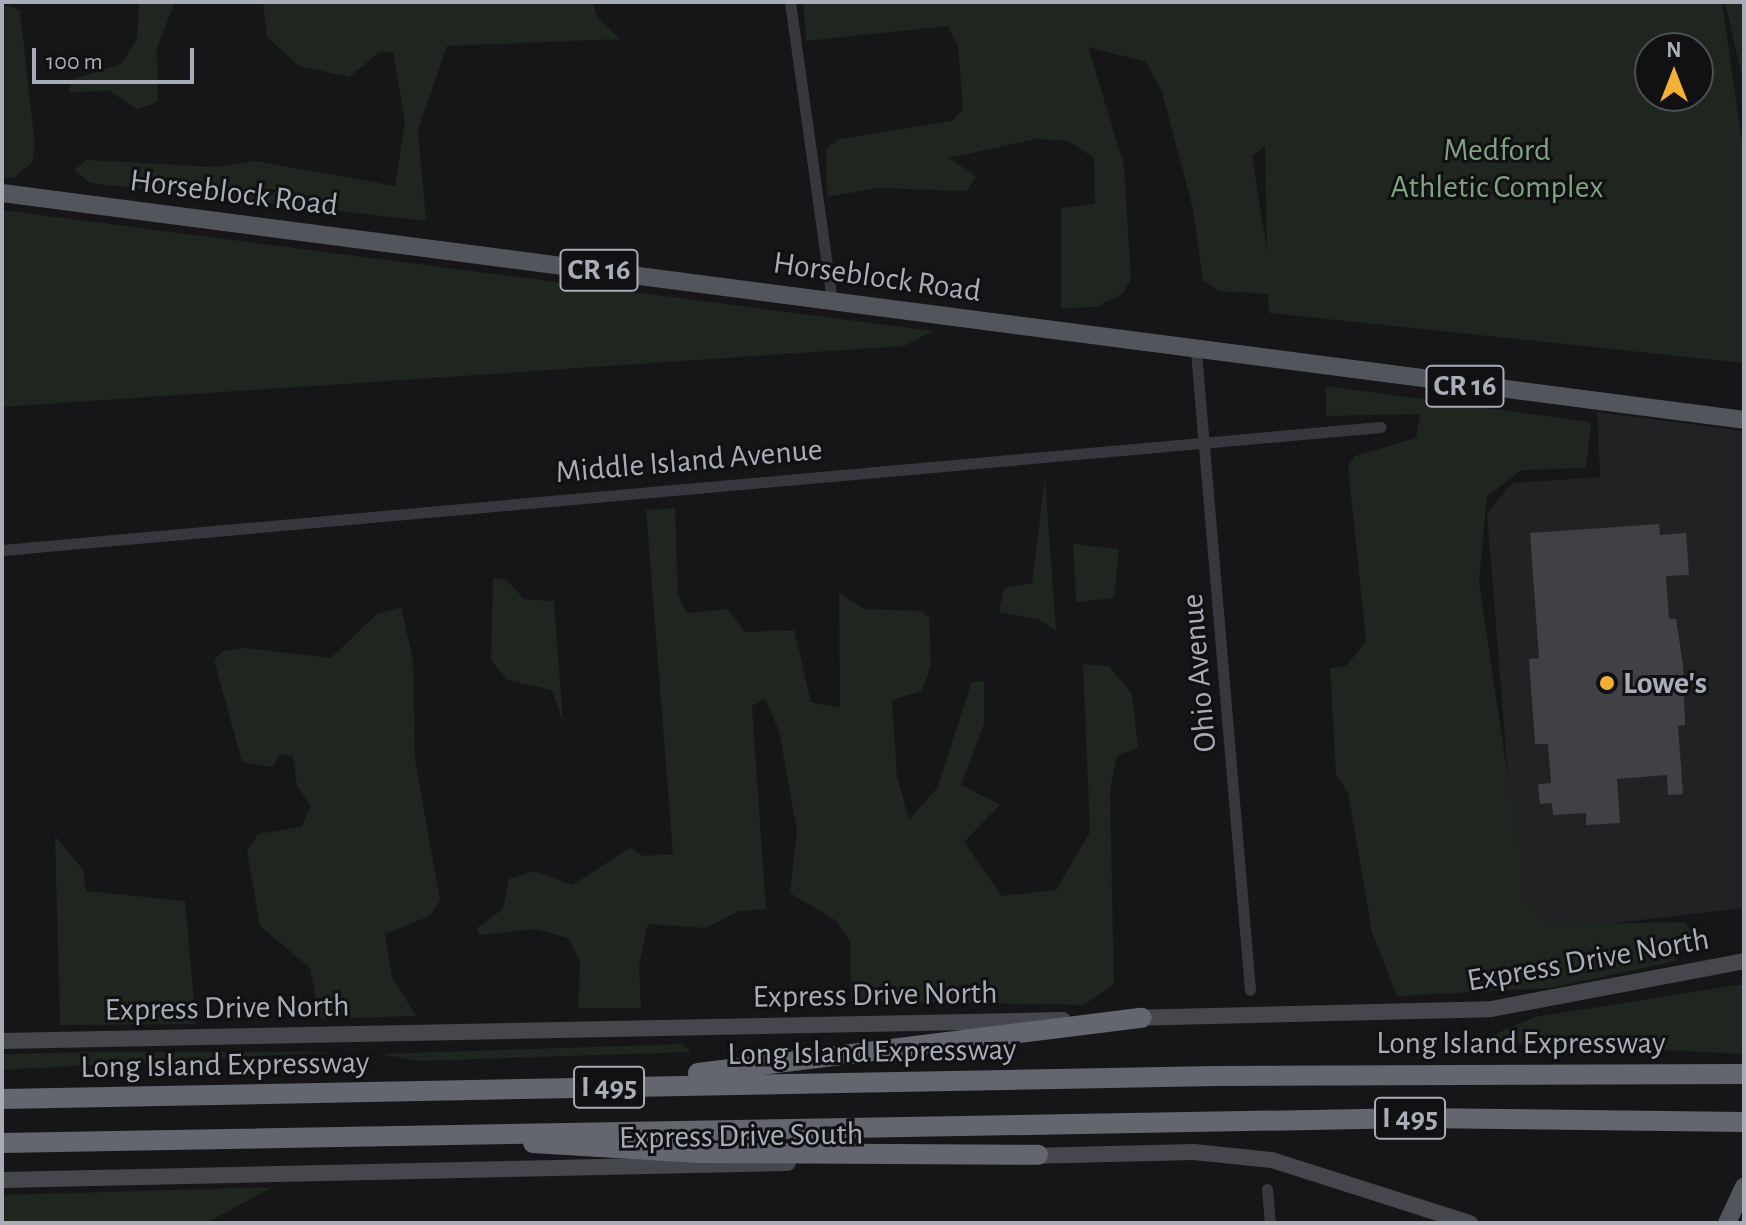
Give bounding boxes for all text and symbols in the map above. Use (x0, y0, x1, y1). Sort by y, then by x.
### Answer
scale bar (36, 32, 198, 82)
north arrow (1634, 32, 1714, 112)
text: N (1666, 39, 1682, 61)
text: 100 m (46, 50, 103, 74)
park label: Medford Athletic Complex (1391, 132, 1603, 207)
street label: Horseblock Road (128, 161, 340, 225)
street label: Horseblock Road (771, 243, 983, 311)
road number: CR 16 (559, 244, 639, 296)
road number: CR 16 (1425, 360, 1505, 412)
street label: Middle Island Avenue (554, 430, 824, 492)
street label: Ohio Avenue (1173, 592, 1225, 754)
place label: Lowe's (1623, 664, 1707, 702)
marker: Lowe's (1598, 674, 1616, 692)
street label: Express Drive North (1464, 920, 1712, 1000)
street label: Express Drive North (752, 974, 998, 1016)
street label: Express Drive North (104, 987, 350, 1029)
street label: Long Island Expressway (1376, 1024, 1666, 1062)
street label: Long Island Expressway (727, 1030, 1017, 1074)
street label: Long Island Expressway (80, 1043, 370, 1087)
road number: I 495 (573, 1061, 645, 1113)
road number: I 495 (1374, 1092, 1446, 1144)
street label: Express Drive South (618, 1115, 864, 1157)

